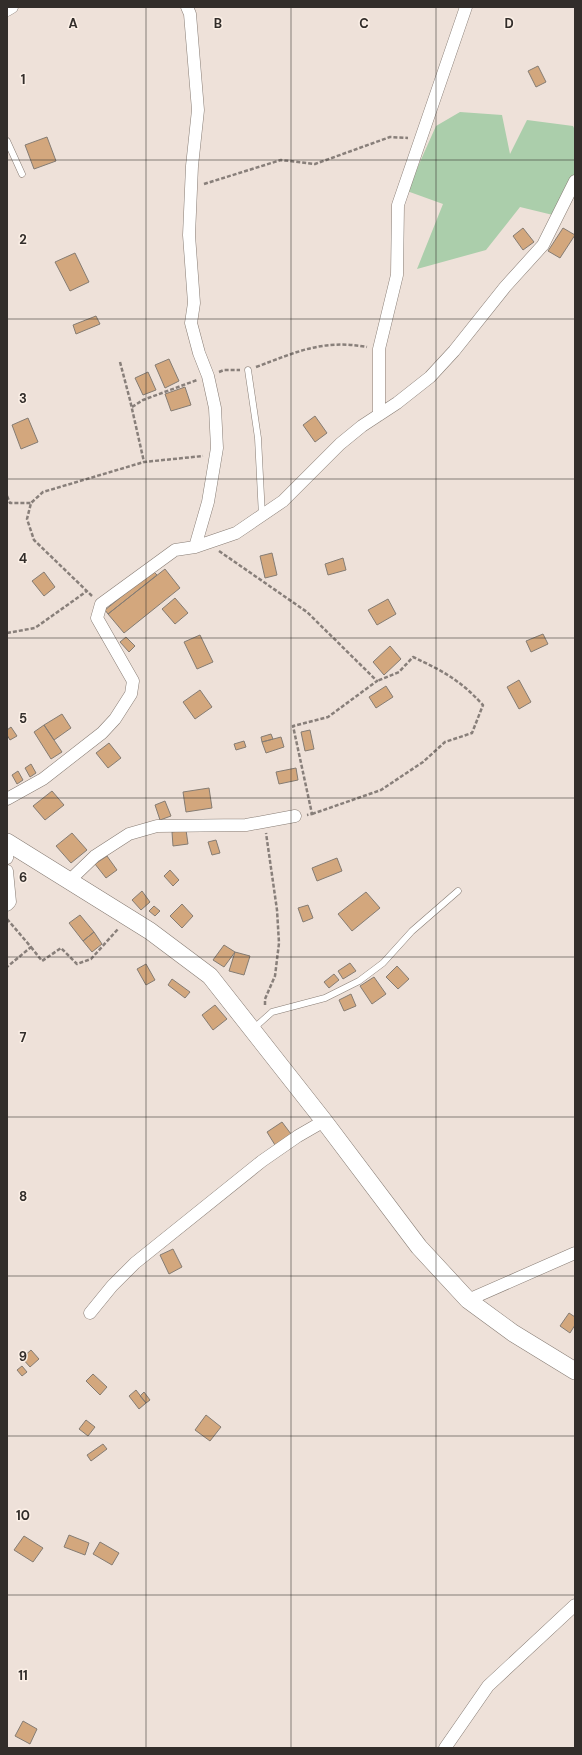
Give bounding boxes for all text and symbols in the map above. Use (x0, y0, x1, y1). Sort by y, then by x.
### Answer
text: A (68, 15, 78, 32)
text: B (214, 15, 222, 32)
text: C (359, 15, 369, 32)
text: D (504, 15, 514, 32)
text: 1 (21, 71, 25, 88)
text: 2 (19, 231, 27, 248)
text: 3 (19, 390, 27, 407)
text: 4 (19, 550, 27, 567)
text: 5 (19, 710, 27, 727)
text: 6 (19, 869, 27, 886)
text: 7 (20, 1029, 27, 1046)
text: 8 (19, 1188, 27, 1205)
text: 9 (19, 1348, 27, 1365)
text: 10 (16, 1507, 30, 1524)
text: 11 (18, 1667, 28, 1684)

